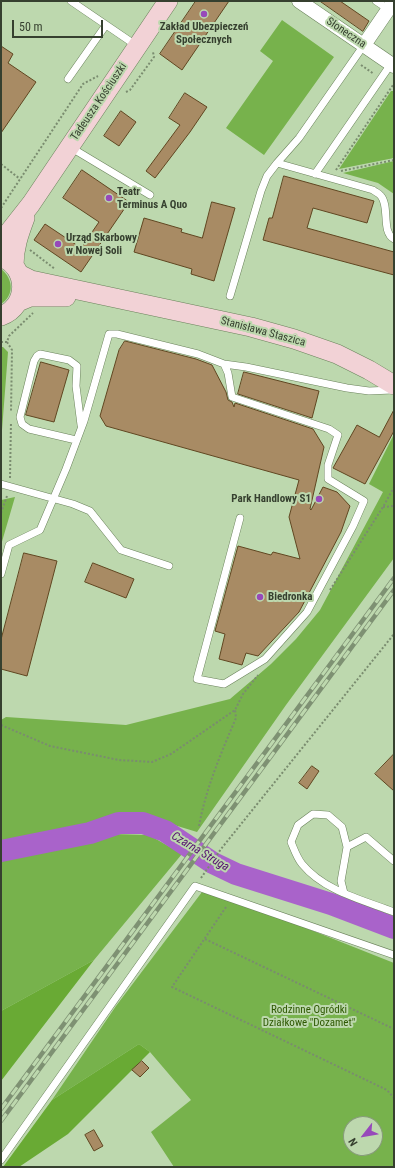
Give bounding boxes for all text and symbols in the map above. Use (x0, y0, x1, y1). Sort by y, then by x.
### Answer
marker: Zakład Ubezpieczeń Społecznych (199, 9, 209, 19)
scale bar (14, 12, 105, 38)
street label: Słoneczna (324, 15, 368, 51)
text: 50 m (19, 20, 43, 34)
place label: Zakład Ubezpieczeń Społecznych (160, 20, 248, 46)
street label: Tadeusza Kościuszki (68, 61, 130, 143)
place label: Teatr Terminus A Quo (117, 185, 187, 211)
marker: Teatr Terminus A Quo (104, 193, 114, 203)
place label: Urząd Skarbowy w Nowej Soli (66, 231, 137, 257)
marker: Urząd Skarbowy w Nowej Soli (53, 239, 63, 249)
street label: Stanisława Staszica (219, 314, 307, 350)
place label: Park Handlowy S1 (231, 492, 311, 506)
marker: Park Handlowy S1 (314, 494, 324, 504)
place label: Biedronka (268, 590, 312, 604)
marker: Biedronka (255, 592, 265, 602)
water label: Czarna Struga (169, 829, 231, 875)
park label: Rodzinne Ogródki Działkowe "Dozamet" (263, 1003, 355, 1029)
north arrow (343, 1116, 383, 1156)
text: N (346, 1136, 360, 1148)

